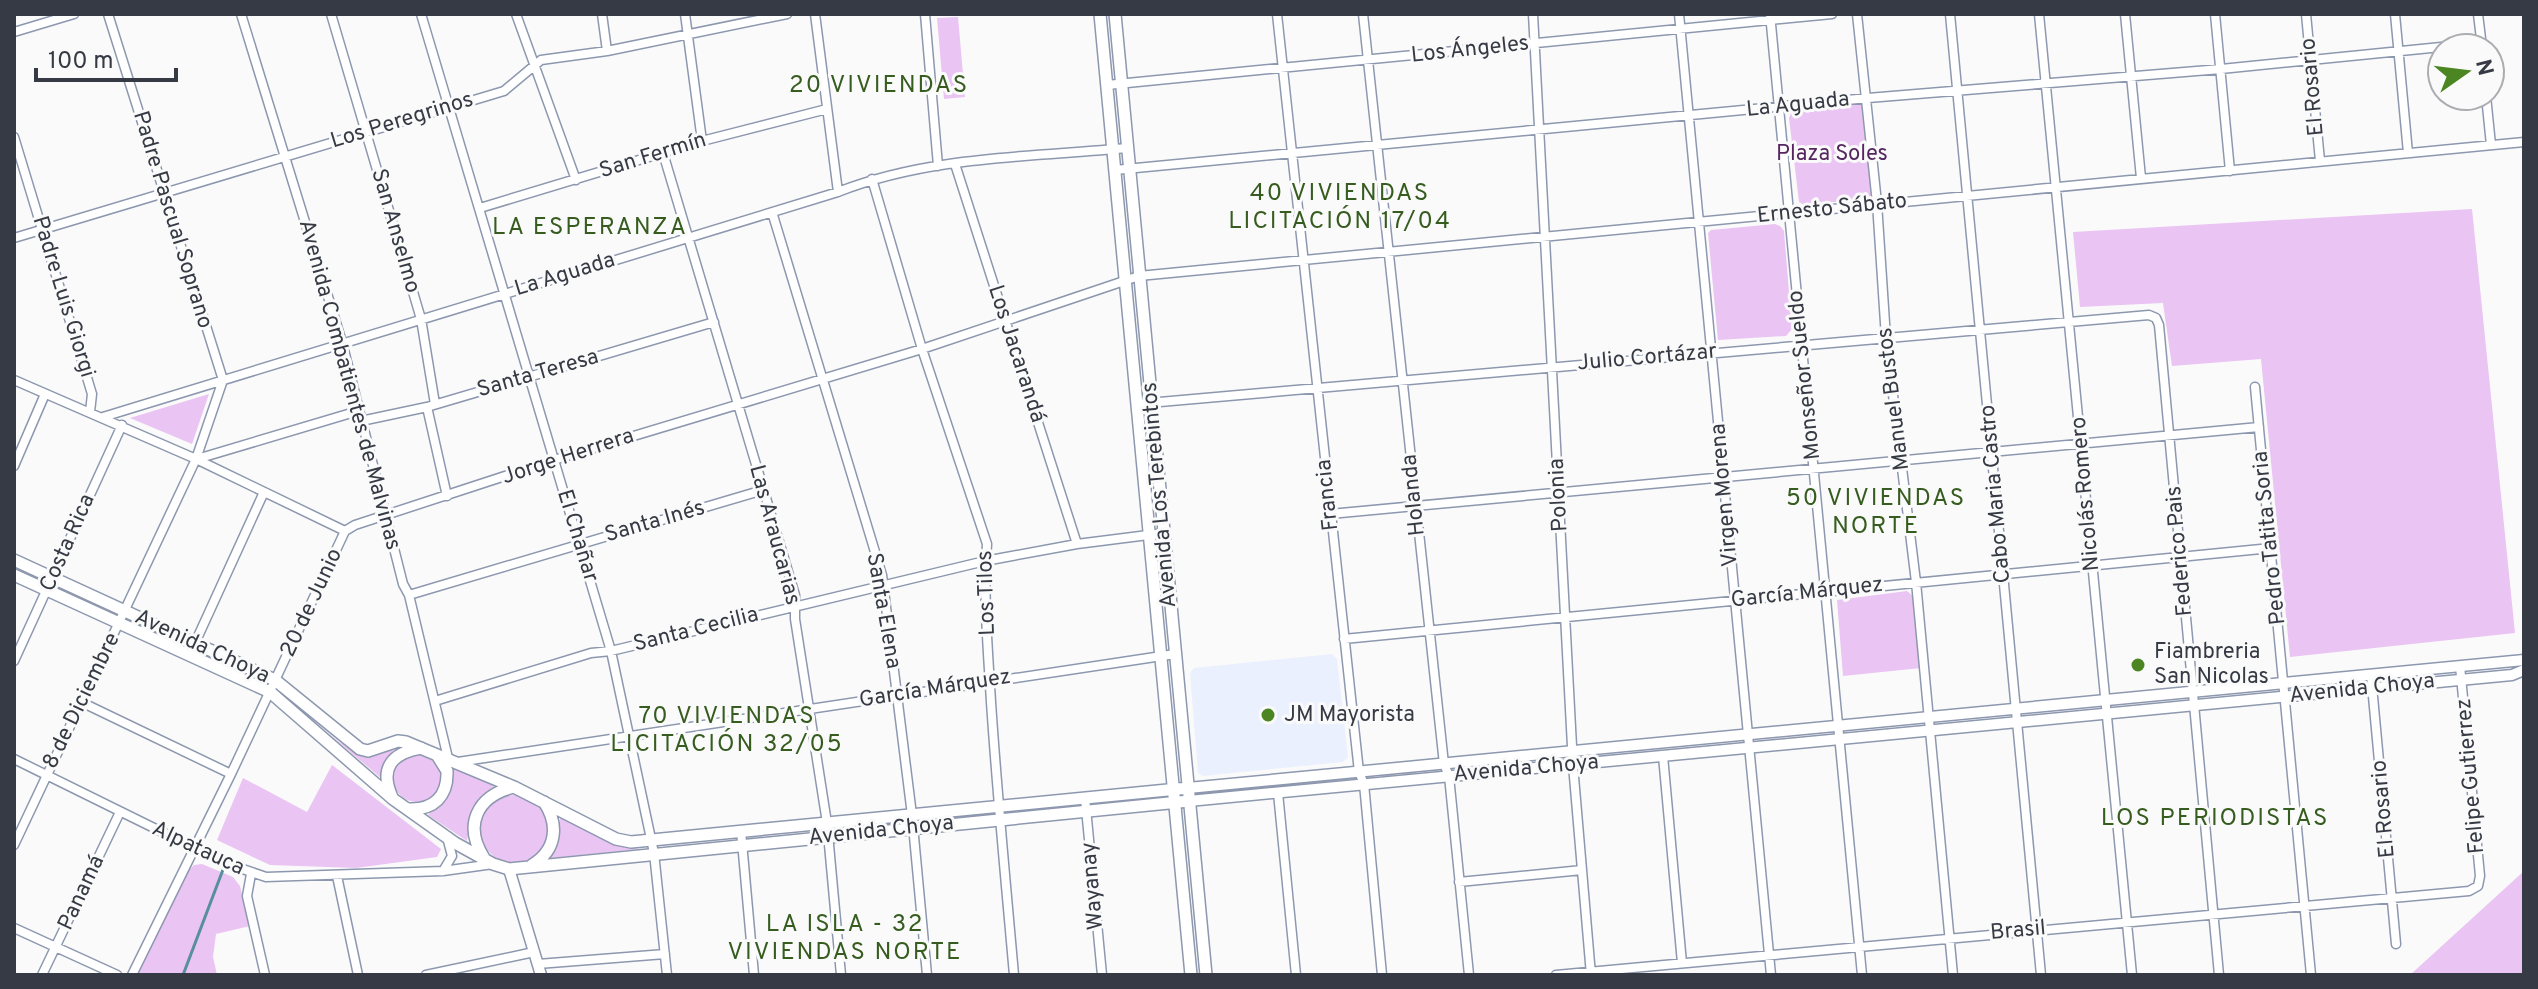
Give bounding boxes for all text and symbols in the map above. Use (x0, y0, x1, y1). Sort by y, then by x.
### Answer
street label: Los Ángeles (1409, 28, 1530, 70)
scale bar (36, 32, 176, 82)
north arrow (2426, 32, 2506, 112)
street label: El Rosario (2295, 37, 2331, 137)
text: 100 m (48, 47, 114, 77)
text: N (2468, 57, 2498, 79)
district label: 20 VIVIENDAS (789, 71, 969, 101)
street label: Los Peregrinos (327, 86, 477, 156)
street label: La Aguada (1745, 86, 1851, 124)
street label: Padre Pascual Soprano (126, 108, 218, 332)
street label: San Fermín (596, 127, 710, 185)
park label: Plaza Soles (1776, 141, 1888, 168)
street label: San Anselmo (364, 166, 426, 296)
district label: 40 VIVIENDAS LICITACIÓN 17/04 (1228, 179, 1452, 237)
street label: Ernesto Sábato (1756, 188, 1908, 230)
street label: Padre Luis Giorgi (26, 213, 100, 381)
district label: LA ESPERANZA (492, 213, 688, 243)
street label: Avenida Combatientes de Malvinas (292, 217, 406, 553)
street label: La Aguada (511, 247, 619, 303)
street label: Los Jacarandá (981, 282, 1051, 426)
street label: Monseñor Sueldo (1783, 289, 1827, 461)
street label: Manuel Bustos (1872, 326, 1916, 472)
street label: Julio Cortázar (1576, 338, 1718, 378)
street label: Santa Teresa (474, 344, 602, 404)
street label: Avenida Los Terebintos (1137, 381, 1183, 609)
street label: Cabo Maria Castro (1975, 404, 2017, 584)
street label: Nicolás Romero (2066, 416, 2106, 572)
street label: Virgen Morena (1705, 422, 1745, 568)
street label: Jorge Herrera (499, 423, 637, 491)
street label: Pedro Tatita Soria (2247, 450, 2293, 626)
street label: Holanda (1396, 453, 1432, 537)
street label: Francia (1311, 458, 1345, 532)
street label: Polonia (1544, 458, 1574, 532)
street label: Las Araucarias (742, 462, 806, 608)
district label: 50 VIVIENDAS NORTE (1786, 484, 1966, 542)
street label: Federico Pais (2161, 485, 2199, 617)
street label: El Chañar (550, 486, 604, 586)
street label: Costa Rica (35, 490, 101, 596)
street label: Santa Inés (602, 495, 708, 549)
street label: 20 de Junio (275, 544, 349, 662)
street label: Los Tilos (972, 550, 1002, 636)
street label: Santa Elena (860, 551, 906, 671)
street label: García Márquez (1730, 572, 1884, 614)
street label: Santa Cecilia (631, 601, 761, 659)
street label: Avenida Choya (130, 604, 274, 690)
street label: 8 de Diciembre (37, 629, 127, 773)
place label: Fiambreria San Nicolas (2154, 639, 2269, 691)
marker: Fiambreria San Nicolas (2129, 656, 2147, 674)
street label: García Márquez (857, 664, 1013, 714)
street label: Avenida Choya (2288, 668, 2436, 710)
street label: Felipe Gutierrez (2451, 697, 2491, 855)
district label: 70 VIVIENDAS LICITACIÓN 32/05 (610, 702, 844, 760)
place label: JM Mayorista (1284, 702, 1415, 729)
marker: JM Mayorista (1259, 706, 1277, 724)
street label: Avenida Choya (1452, 749, 1600, 789)
street label: El Rosario (2366, 759, 2402, 859)
district label: LOS PERIODISTAS (2101, 804, 2329, 834)
street label: Avenida Choya (807, 810, 955, 852)
street label: Alpatauca (147, 816, 249, 882)
street label: Wayanay (1076, 841, 1110, 931)
street label: Panamá (53, 851, 111, 935)
district label: LA ISLA - 32 VIVIENDAS NORTE (728, 910, 962, 968)
street label: Brasil (1989, 915, 2047, 947)

